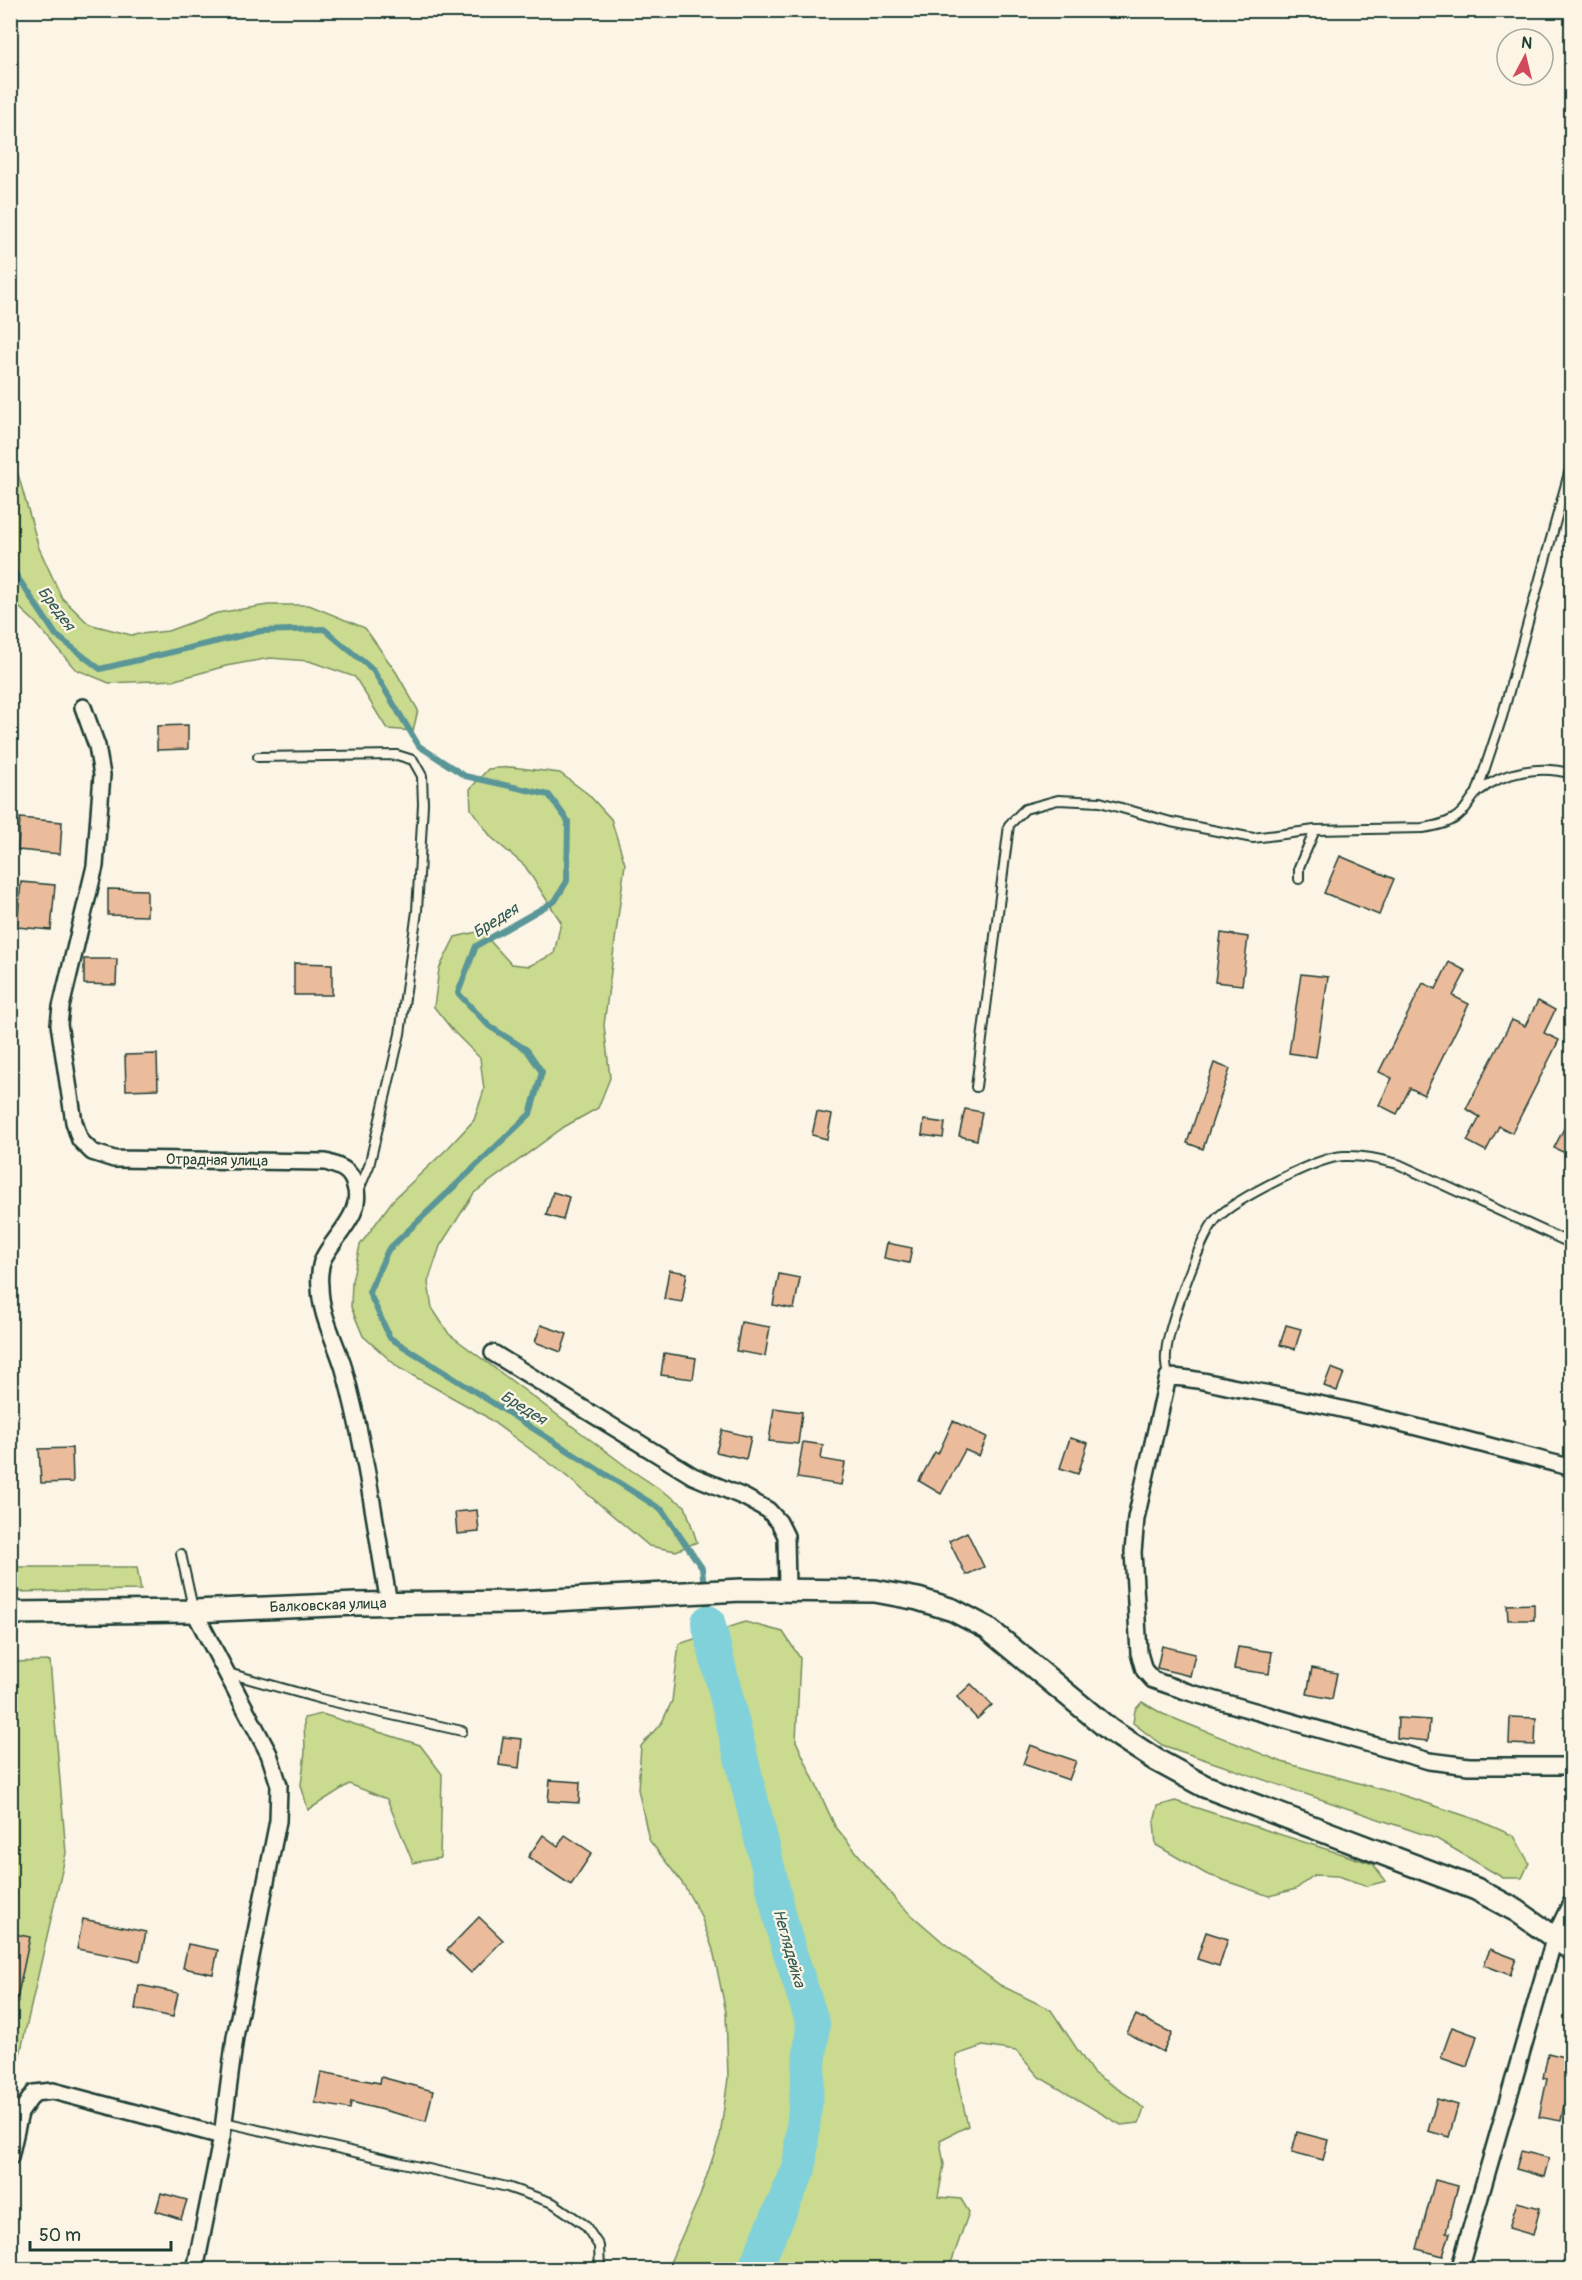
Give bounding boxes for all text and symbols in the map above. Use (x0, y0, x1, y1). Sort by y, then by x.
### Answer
north arrow (1495, 27, 1555, 87)
text: N (1520, 33, 1533, 54)
water label: Бредея (33, 583, 80, 636)
water label: Бредея (469, 898, 523, 943)
street label: Отрадная улица (166, 1150, 268, 1171)
water label: Бредея (497, 1386, 551, 1430)
street label: Балковская улица (269, 1594, 387, 1617)
water label: Неглядейка (768, 1907, 810, 1991)
scale bar (30, 2214, 171, 2252)
text: 50 m (39, 2224, 81, 2247)

